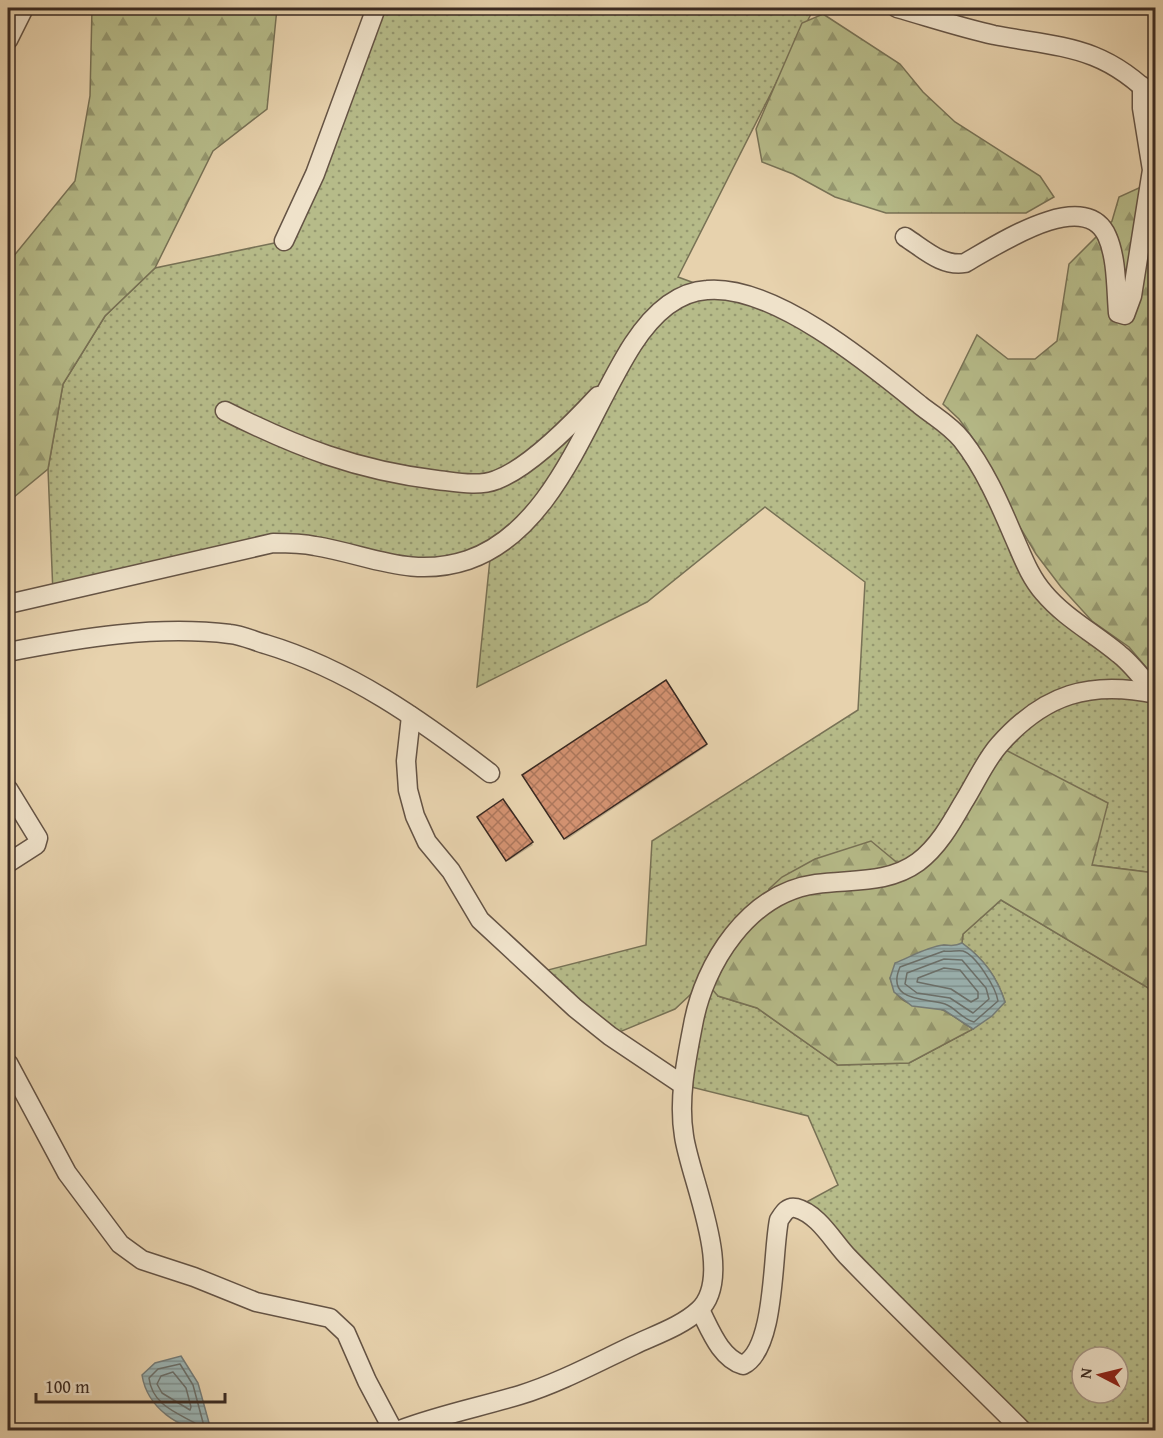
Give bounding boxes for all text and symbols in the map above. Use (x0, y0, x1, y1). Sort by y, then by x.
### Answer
north arrow (1070, 1345, 1130, 1405)
scale bar (36, 1366, 225, 1404)
text: N (1073, 1366, 1098, 1380)
text: 100 m (45, 1373, 90, 1400)

